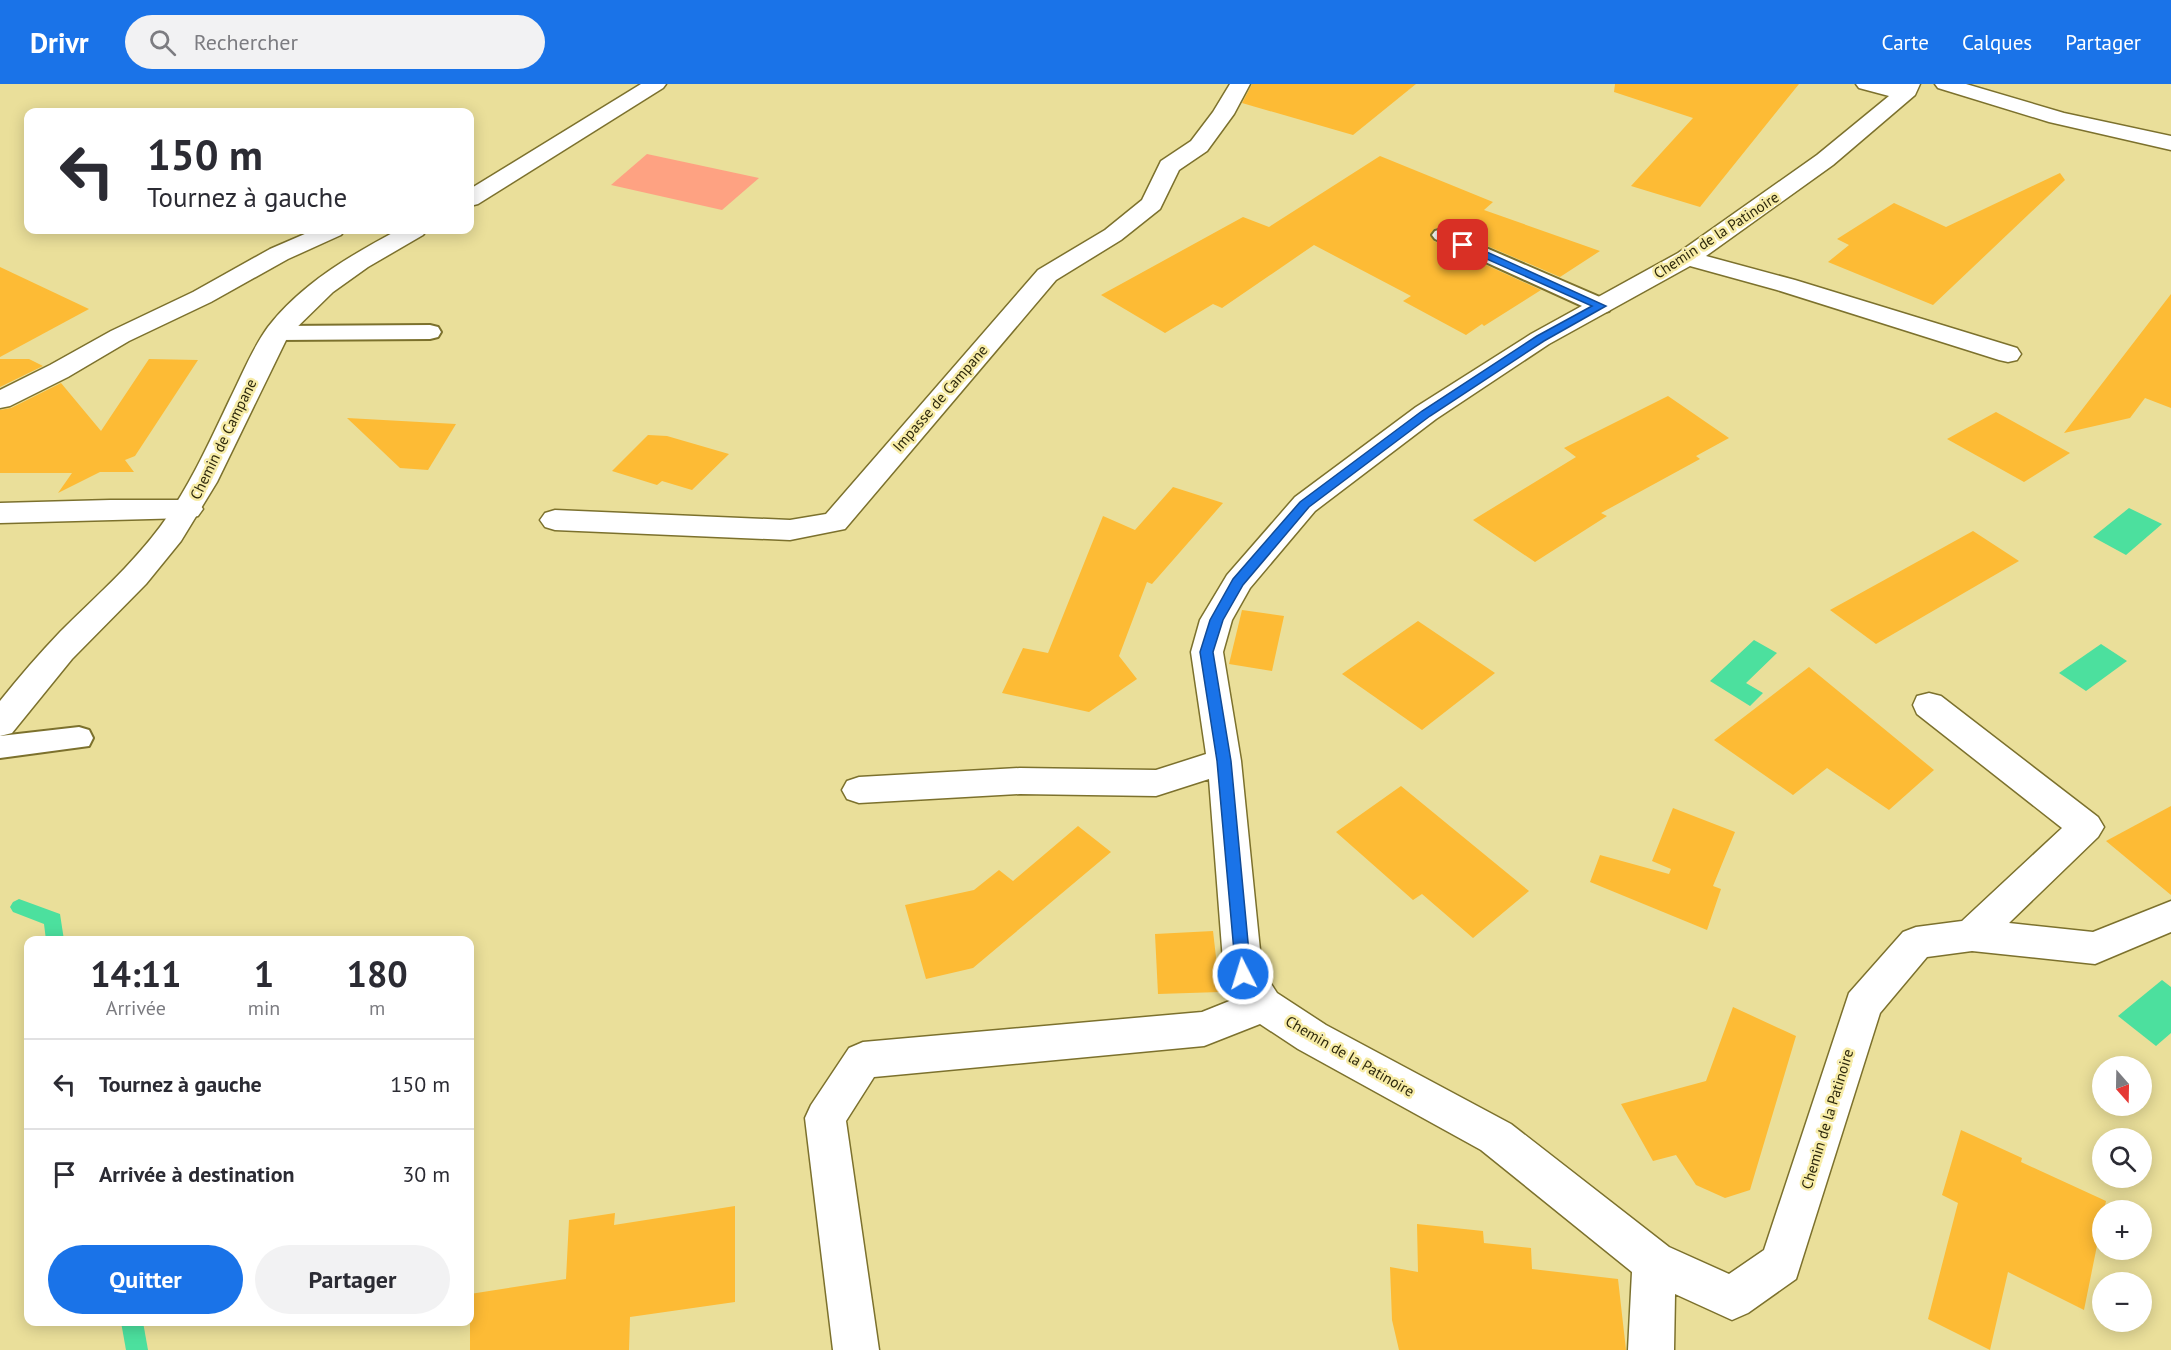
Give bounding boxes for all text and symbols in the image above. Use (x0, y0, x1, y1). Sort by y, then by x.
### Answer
search box (125, 15, 545, 69)
text: Drivr (30, 24, 89, 61)
icon: search (146, 26, 179, 59)
text: Rechercher (194, 28, 298, 56)
text: Carte (1882, 29, 1929, 56)
text: Calques (1962, 29, 2032, 56)
text: Partager (2065, 29, 2141, 56)
text: 150 m (147, 127, 263, 182)
icon: left (48, 132, 126, 210)
text: Tournez à gauche (147, 180, 347, 214)
street label: Chemin de la Patinoire (1650, 187, 1782, 283)
pin (1437, 219, 1488, 270)
icon: arrive (1446, 228, 1479, 261)
street label: Impasse de Campane (888, 341, 992, 455)
street label: Chemin de Campane (186, 376, 260, 502)
position arrow (1211, 942, 1275, 1006)
text: 14:11 (90, 950, 182, 997)
text: 1 (254, 950, 274, 997)
text: 180 (347, 950, 408, 997)
text: Arrivée (106, 995, 166, 1021)
text: min (248, 995, 280, 1021)
text: m (369, 995, 385, 1021)
street label: Chemin de la Patinoire (1282, 1011, 1418, 1101)
street label: Chemin de la Patinoire (1797, 1047, 1857, 1191)
north arrow (2092, 1056, 2152, 1116)
map controls (2092, 1056, 2152, 1332)
icon: left (48, 1068, 81, 1101)
text: Tournez à gauche (99, 1070, 262, 1098)
text: 150 m (390, 1070, 450, 1098)
button: search (2092, 1128, 2152, 1188)
icon: arrive (48, 1158, 81, 1191)
text: Arrivée à destination (99, 1160, 295, 1188)
text: 30 m (402, 1160, 450, 1188)
button: + (2092, 1200, 2152, 1260)
button: Quitter (48, 1245, 243, 1314)
button: Partager (255, 1245, 450, 1314)
button: − (2092, 1272, 2152, 1332)

